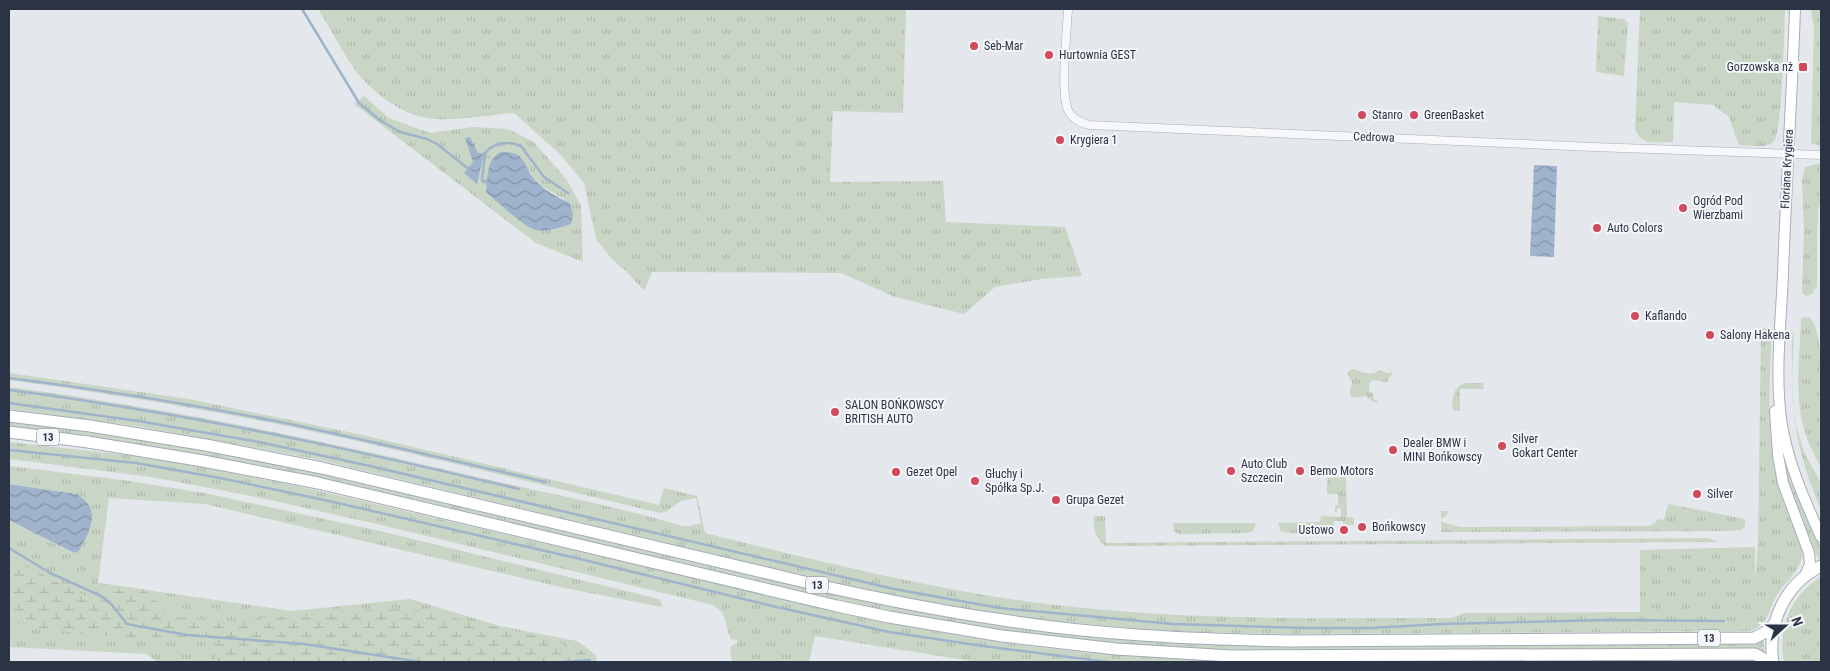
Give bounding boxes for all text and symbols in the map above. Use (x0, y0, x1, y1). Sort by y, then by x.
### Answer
place label: Seb-Mar (984, 39, 1024, 53)
marker: Seb-Mar (968, 40, 980, 52)
place label: Hurtownia GEST (1059, 48, 1136, 62)
marker: Hurtownia GEST (1043, 49, 1055, 61)
place label: Gorzowska nż (1727, 60, 1793, 74)
marker: Gorzowska nż (1797, 61, 1809, 73)
place label: Stanro (1372, 108, 1403, 122)
place label: GreenBasket (1424, 108, 1484, 122)
marker: Stanro (1356, 109, 1368, 121)
marker: GreenBasket (1408, 109, 1420, 121)
street label: Cedrowa (1353, 129, 1395, 145)
street label: Floriana Krygiera (1778, 129, 1796, 209)
place label: Krygiera 1 (1070, 133, 1117, 147)
marker: Krygiera 1 (1054, 134, 1066, 146)
place label: Ogród Pod Wierzbami (1693, 194, 1743, 222)
marker: Ogród Pod Wierzbami (1677, 202, 1689, 214)
place label: Auto Colors (1607, 221, 1663, 235)
marker: Auto Colors (1591, 222, 1603, 234)
place label: Kaflando (1645, 309, 1687, 323)
marker: Kaflando (1629, 310, 1641, 322)
place label: Salony Hakena (1720, 328, 1790, 342)
marker: Salony Hakena (1704, 329, 1716, 341)
place label: SALON BOŃKOWSCY BRITISH AUTO (845, 397, 945, 426)
marker: SALON BOŃKOWSCY BRITISH AUTO (829, 406, 841, 418)
road number: 13 (37, 428, 59, 446)
place label: Silver Gokart Center (1512, 432, 1578, 460)
place label: Dealer BMW i MINI Bońkowscy (1403, 436, 1482, 464)
marker: Silver Gokart Center (1496, 440, 1508, 452)
marker: Dealer BMW i MINI Bońkowscy (1387, 444, 1399, 456)
place label: Auto Club Szczecin (1241, 457, 1287, 485)
place label: Bemo Motors (1310, 464, 1374, 478)
place label: Gezet Opel (906, 465, 957, 479)
marker: Auto Club Szczecin (1225, 465, 1237, 477)
marker: Bemo Motors (1294, 465, 1306, 477)
marker: Gezet Opel (890, 466, 902, 478)
place label: Głuchy i Spółka Sp.J. (985, 467, 1044, 495)
marker: Głuchy i Spółka Sp.J. (969, 475, 981, 487)
place label: Silver (1707, 487, 1733, 501)
marker: Silver (1691, 488, 1703, 500)
place label: Grupa Gezet (1066, 493, 1124, 507)
marker: Grupa Gezet (1050, 494, 1062, 506)
place label: Bońkowscy (1372, 520, 1426, 534)
marker: Bońkowscy (1356, 521, 1368, 533)
place label: Ustowo (1299, 523, 1334, 537)
marker: Ustowo (1338, 524, 1350, 536)
road number: 13 (806, 576, 828, 594)
north arrow (1760, 601, 1810, 651)
text: N (1788, 614, 1806, 628)
road number: 13 (1698, 630, 1720, 646)

